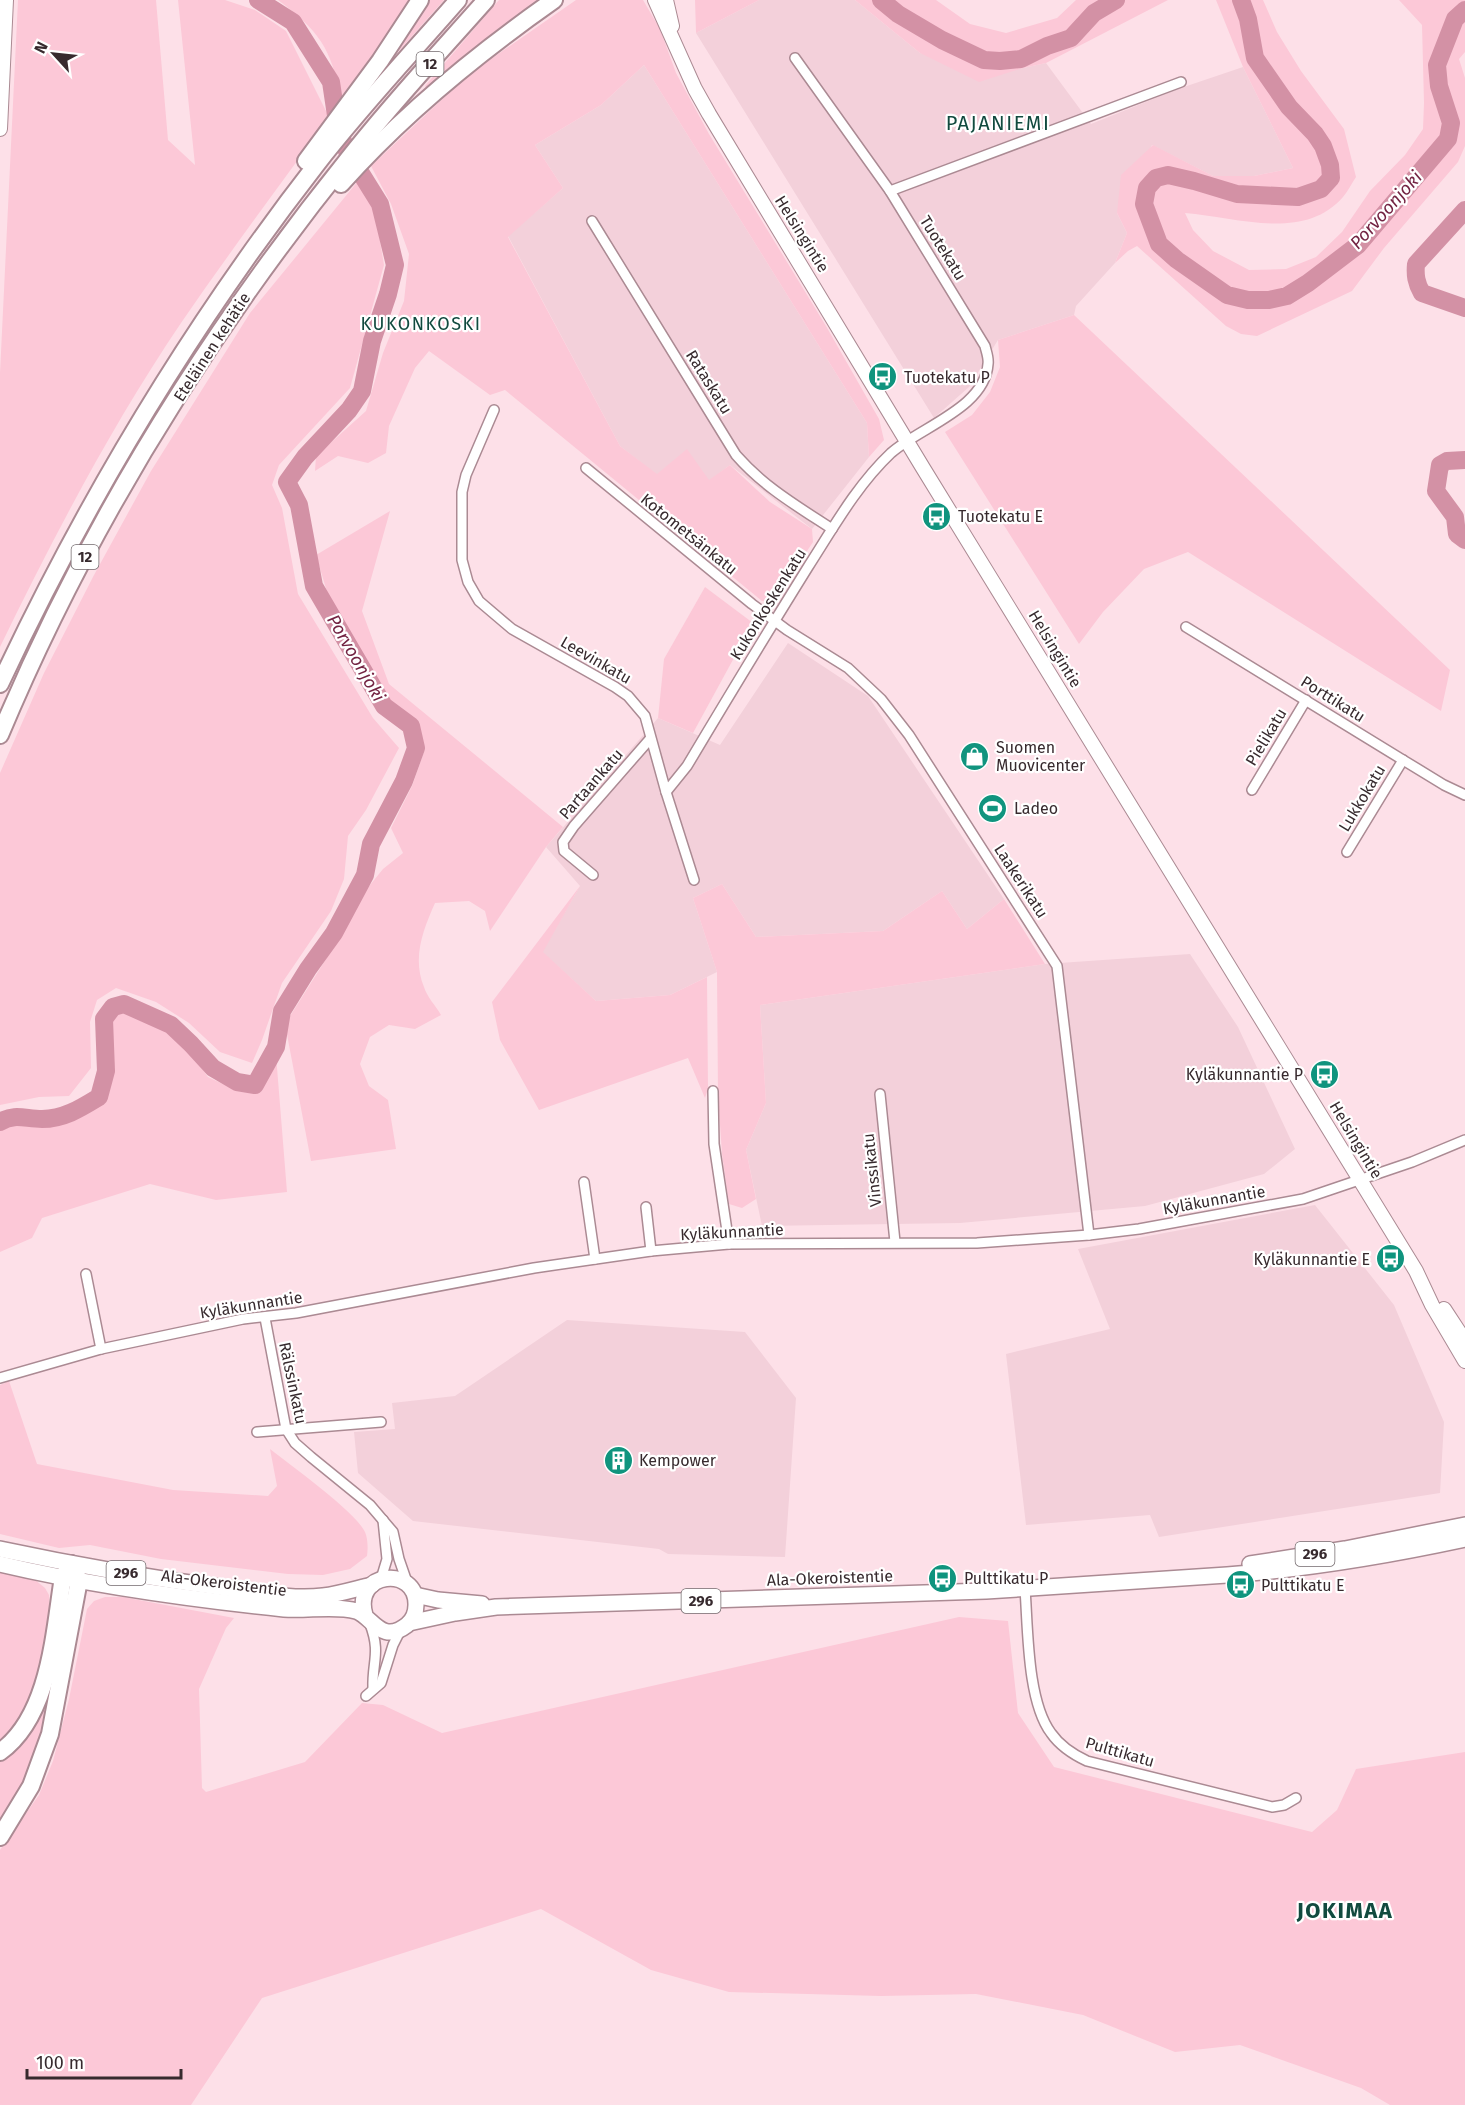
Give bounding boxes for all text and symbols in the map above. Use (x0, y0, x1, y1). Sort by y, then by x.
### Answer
north arrow (24, 24, 84, 84)
text: N (30, 38, 52, 56)
road number: 12 (416, 52, 444, 76)
district label: PAJANIEMI (946, 111, 1050, 135)
water label: Porvoonjoki (1345, 166, 1427, 254)
street label: Helsingintie (771, 192, 833, 276)
street label: Tuotekatu (916, 212, 970, 284)
street label: Eteläinen kehätie (170, 289, 254, 405)
district label: KUKONKOSKI (360, 313, 482, 335)
street label: Rataskatu (682, 347, 736, 417)
bus stop icon: Tuotekatu P (867, 361, 899, 393)
place label: Tuotekatu P (904, 368, 990, 387)
street label: Kotometsänkatu (637, 489, 741, 579)
bus stop icon: Tuotekatu E (921, 500, 953, 532)
place label: Tuotekatu E (958, 507, 1043, 526)
road number: 12 (72, 545, 98, 569)
street label: Kukonkoskenkatu (726, 545, 810, 663)
street label: Helsingintie (1024, 607, 1086, 691)
water label: Porvoonjoki (322, 610, 390, 706)
street label: Leevinkatu (557, 632, 635, 688)
street label: Porttikatu (1297, 672, 1369, 726)
street label: Pielikatu (1242, 705, 1290, 769)
place label: Suomen Muovicenter (996, 738, 1086, 775)
shop icon: Suomen Muovicenter (959, 740, 991, 772)
street label: Partaankatu (555, 745, 627, 823)
street label: Lukkokatu (1335, 761, 1389, 835)
sports icon: Ladeo (977, 792, 1009, 824)
place label: Ladeo (1014, 799, 1058, 818)
street label: Laakerikatu (990, 840, 1052, 922)
bus stop icon: Kyläkunnantie P (1308, 1058, 1340, 1090)
place label: Kyläkunnantie P (1186, 1065, 1303, 1084)
street label: Helsingintie (1325, 1098, 1387, 1182)
street label: Vinssikatu (859, 1132, 885, 1208)
street label: Kyläkunnantie (1161, 1182, 1267, 1218)
street label: Kyläkunnantie (680, 1220, 784, 1244)
bus stop icon: Kyläkunnantie E (1375, 1243, 1407, 1275)
place label: Kyläkunnantie E (1254, 1250, 1370, 1269)
street label: Kyläkunnantie (198, 1288, 304, 1322)
street label: Rälssinkatu (275, 1340, 311, 1426)
building icon: Kempower (602, 1444, 634, 1476)
place label: Kempower (639, 1451, 717, 1470)
road number: 296 (1296, 1542, 1334, 1566)
road number: 296 (106, 1561, 146, 1585)
bus stop icon: Pulttikatu P (927, 1562, 959, 1594)
street label: Ala-Okeroistentie (160, 1566, 288, 1600)
street label: Ala-Okeroistentie (767, 1566, 893, 1590)
place label: Pulttikatu P (964, 1569, 1048, 1588)
bus stop icon: Pulttikatu E (1224, 1569, 1256, 1601)
place label: Pulttikatu E (1261, 1576, 1344, 1595)
road number: 296 (682, 1589, 720, 1613)
street label: Pulttikatu (1083, 1733, 1157, 1771)
district label: JOKIMAA (1296, 1897, 1393, 1924)
scale bar (27, 2042, 182, 2080)
text: 100 m (36, 2052, 84, 2074)

